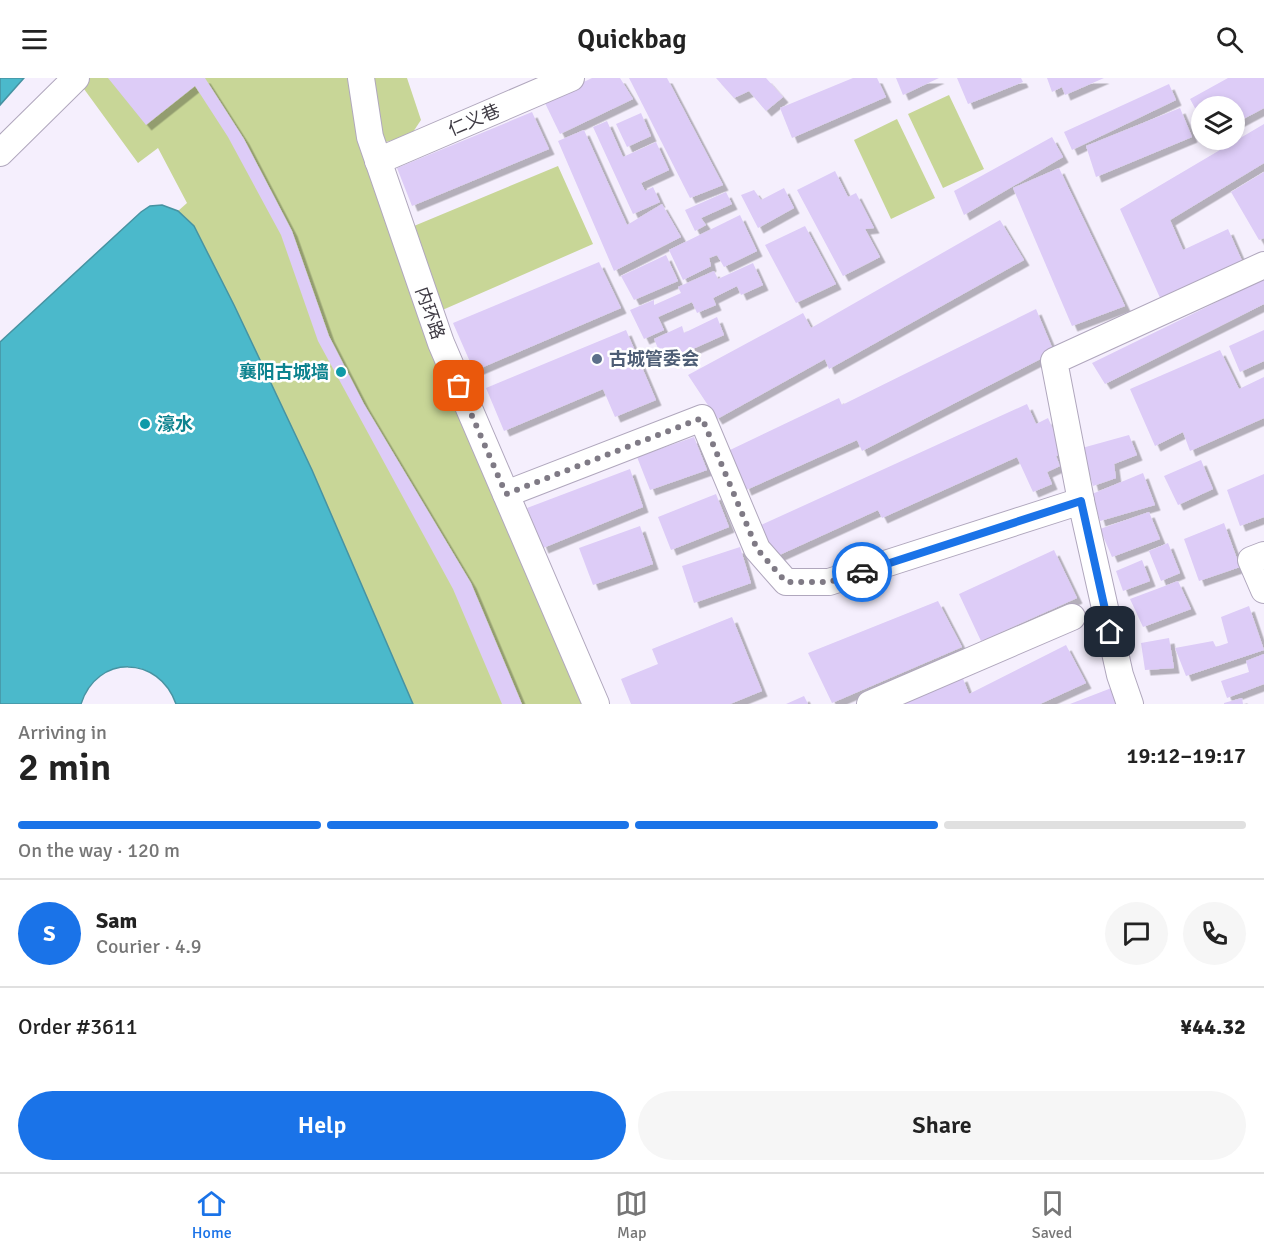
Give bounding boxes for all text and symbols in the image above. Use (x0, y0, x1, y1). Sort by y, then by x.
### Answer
icon: menu (18, 23, 51, 56)
text: Quickbag (577, 23, 687, 56)
icon: search (1213, 23, 1246, 56)
map controls (1191, 96, 1245, 150)
button: layers (1191, 96, 1245, 150)
street label: 仁义巷 (445, 99, 503, 141)
street label: 内环路 (411, 284, 449, 342)
place label: 古城管委会 (609, 348, 699, 370)
marker: 古城管委会 (590, 352, 604, 366)
pin (433, 360, 484, 411)
place label: 襄阳古城墙 (239, 361, 329, 383)
marker: 襄阳古城墙 (334, 365, 348, 379)
icon: bag (442, 369, 475, 402)
place label: 濠水 (157, 413, 193, 435)
marker: 濠水 (138, 417, 152, 431)
courier (832, 542, 892, 602)
icon: car (846, 556, 879, 589)
pin (1084, 606, 1135, 657)
icon: home (1093, 615, 1126, 648)
text: Arriving in (18, 720, 107, 745)
text: 19:12–19:17 (1127, 742, 1246, 769)
text: 2 min (18, 743, 111, 791)
text: On the way · 120 m (18, 838, 180, 863)
button: chat (1105, 902, 1168, 965)
button: phone (1183, 902, 1246, 965)
text: Sam (96, 907, 137, 934)
text: S (43, 920, 56, 947)
text: Courier · 4.9 (96, 934, 202, 959)
text: Order #3611 (18, 1013, 138, 1040)
text: ¥44.32 (1180, 1013, 1246, 1040)
button: Help (18, 1091, 626, 1160)
button: Share (638, 1091, 1246, 1160)
tab: Home (192, 1187, 232, 1243)
tab: Map (615, 1187, 648, 1243)
tab: Saved (1032, 1187, 1072, 1243)

